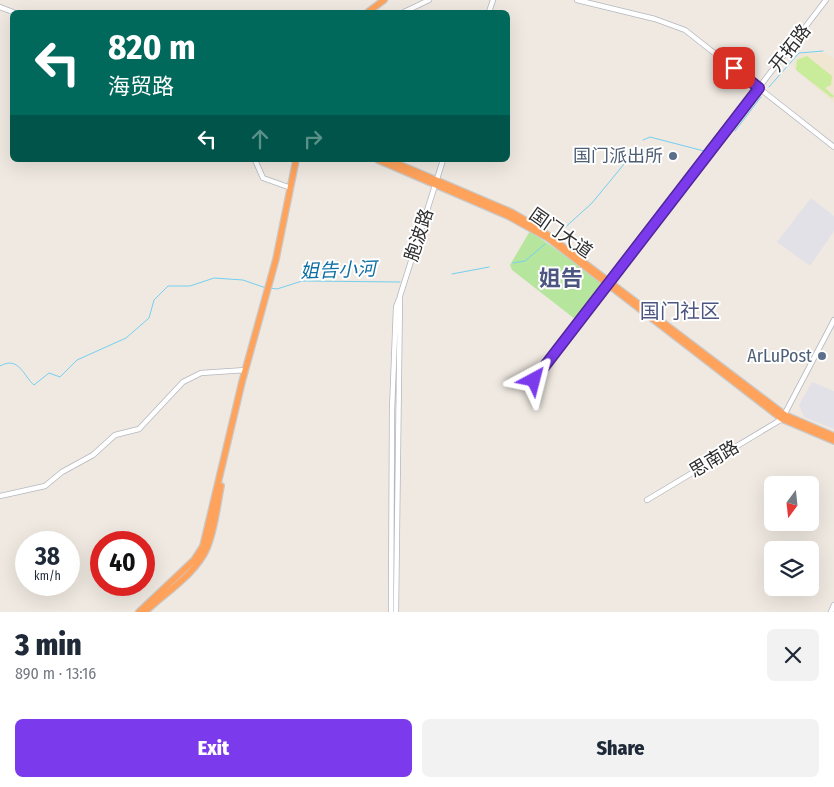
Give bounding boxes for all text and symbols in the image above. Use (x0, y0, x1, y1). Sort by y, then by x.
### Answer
street label: 开拓路 (765, 20, 815, 76)
text: 820 m (108, 26, 196, 68)
icon: left (25, 30, 90, 95)
pin (713, 47, 755, 89)
icon: arrive (720, 54, 748, 82)
text: 海贸路 (108, 73, 174, 100)
icon: left (193, 125, 221, 153)
icon: ahead (246, 125, 274, 153)
icon: right (299, 125, 327, 153)
place label: 国门派出所 (573, 145, 663, 167)
marker: 国门派出所 (667, 150, 679, 162)
street label: 国门大道 (525, 203, 597, 263)
street label: 胞波路 (400, 206, 438, 264)
water label: 姐告小河 (300, 257, 380, 283)
district label: 姐告 (539, 265, 583, 292)
district label: 国门社区 (640, 299, 720, 323)
place label: ArLuPost (747, 345, 812, 367)
marker: ArLuPost (816, 350, 828, 362)
position arrow (507, 353, 559, 405)
street label: 思南路 (685, 436, 743, 482)
north arrow (764, 476, 819, 531)
map controls (764, 476, 819, 596)
speed limit sign: 40 (90, 531, 155, 596)
button: layers (764, 541, 819, 596)
text: 38 (35, 542, 60, 572)
text: km/h (34, 569, 61, 583)
text: 3 min (15, 627, 82, 663)
button: close (767, 629, 819, 681)
text: 890 m · 13:16 (15, 664, 96, 683)
button: Exit (15, 719, 412, 777)
button: Share (422, 719, 819, 777)

